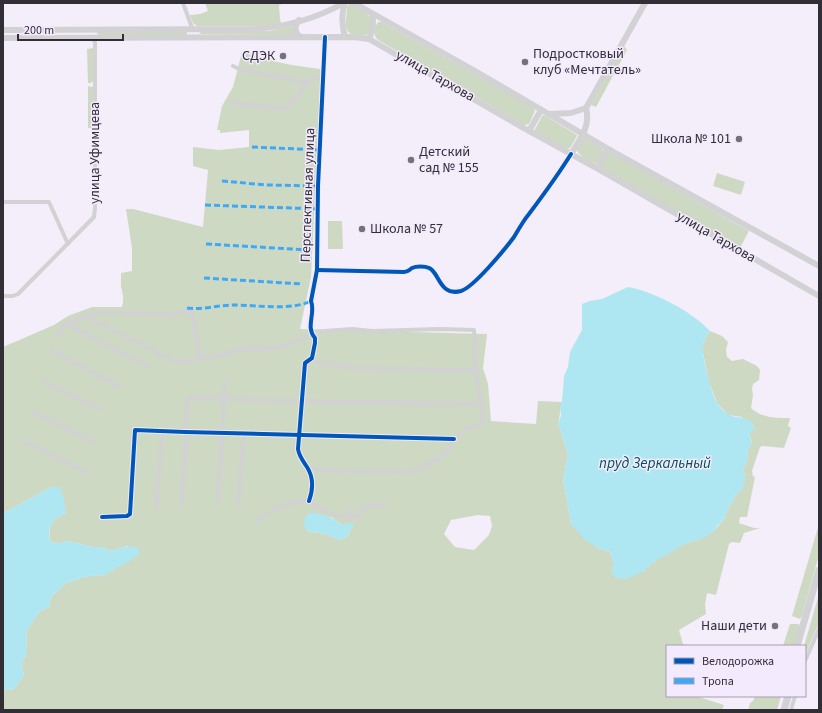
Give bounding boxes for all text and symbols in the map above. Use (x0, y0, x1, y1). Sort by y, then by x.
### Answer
scale bar (18, 16, 123, 42)
text: 200 m (24, 22, 54, 39)
place label: Подростковый клуб «Мечтатель» (533, 44, 641, 80)
street label: улица Тархова (392, 45, 478, 107)
place label: СДЭК (242, 46, 276, 66)
marker: СДЭК (278, 51, 288, 61)
marker: Подростковый клуб «Мечтатель» (520, 57, 530, 67)
street label: улица Уфимцева (85, 102, 105, 204)
street label: Перспективная улица (296, 127, 320, 263)
place label: Школа № 101 (651, 129, 731, 149)
marker: Школа № 101 (734, 134, 744, 144)
place label: Детский сад № 155 (419, 142, 479, 178)
marker: Детский сад № 155 (406, 155, 416, 165)
street label: улица Тархова (673, 206, 759, 268)
place label: Школа № 57 (370, 219, 443, 239)
marker: Школа № 57 (357, 224, 367, 234)
water label: пруд Зеркальный (599, 453, 711, 474)
place label: Наши дети (701, 616, 767, 636)
marker: Наши дети (770, 621, 780, 631)
legend (666, 645, 806, 697)
text: Велодорожка (702, 653, 774, 670)
text: Тропа (702, 673, 734, 690)

